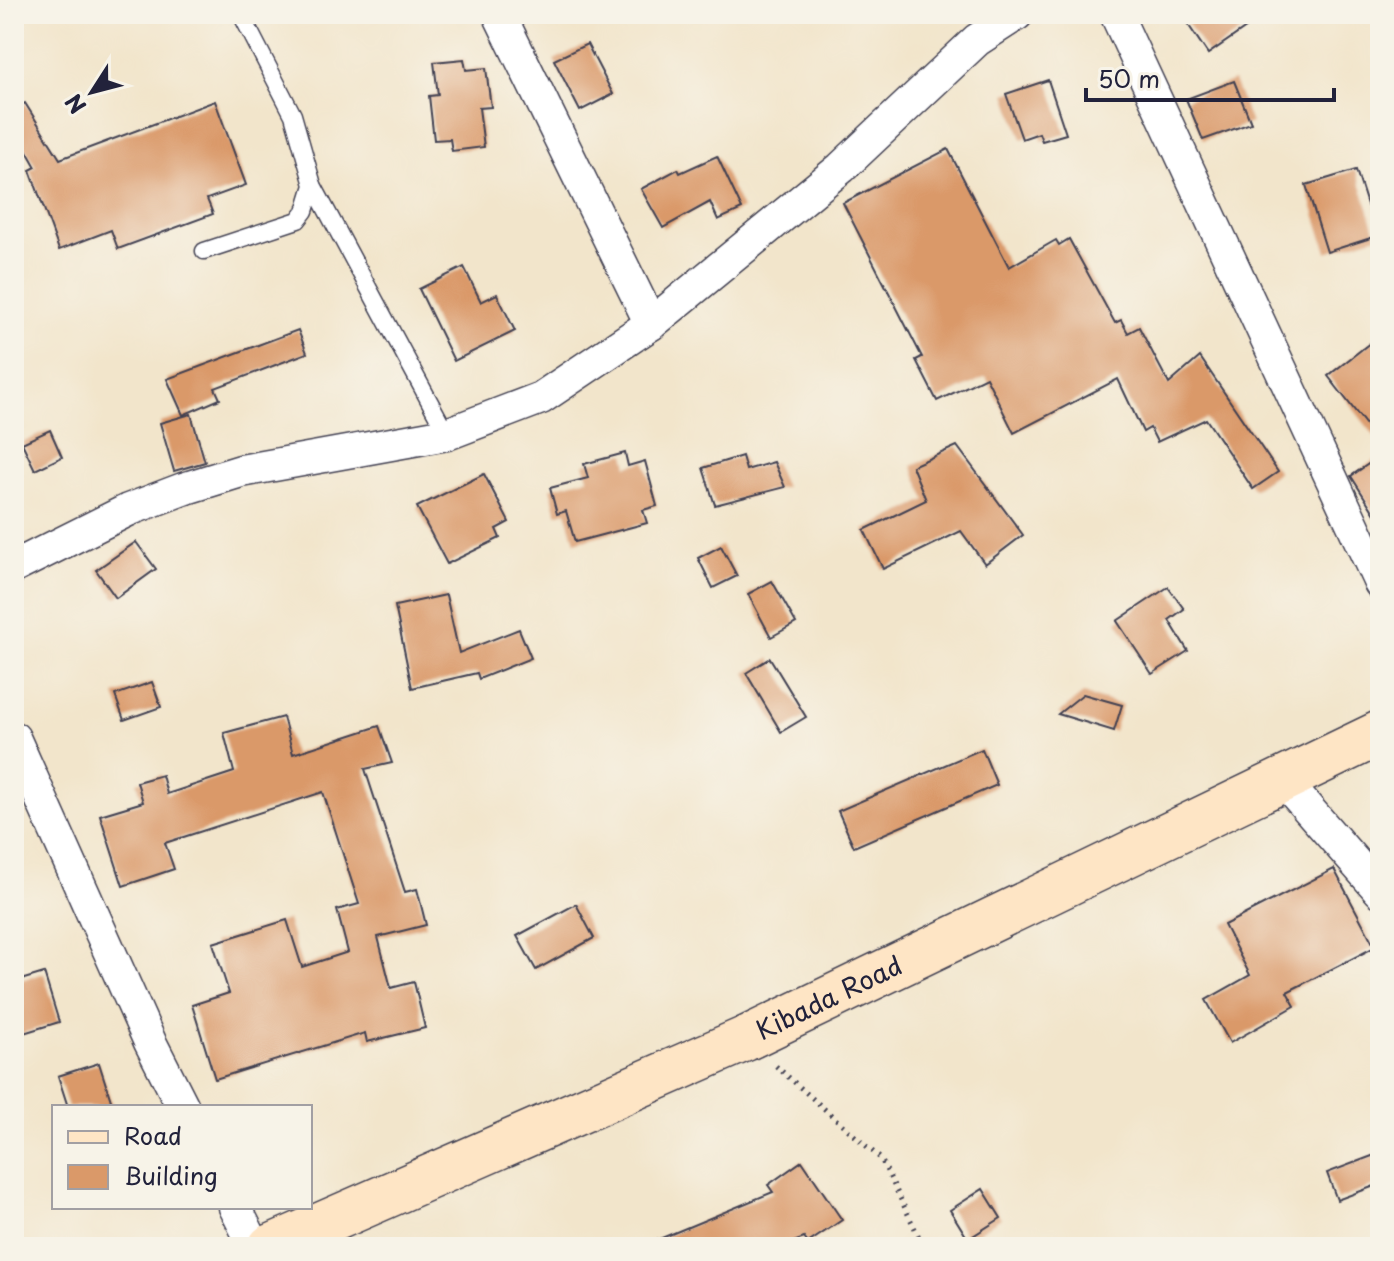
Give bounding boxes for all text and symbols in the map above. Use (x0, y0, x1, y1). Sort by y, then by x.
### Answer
north arrow (52, 52, 132, 132)
scale bar (1086, 52, 1334, 102)
text: 50 m (1098, 60, 1160, 96)
text: N (56, 88, 93, 121)
street label: Kibada Road (749, 945, 908, 1049)
legend (52, 1105, 312, 1209)
text: Road (124, 1117, 182, 1153)
text: Building (124, 1157, 218, 1193)

